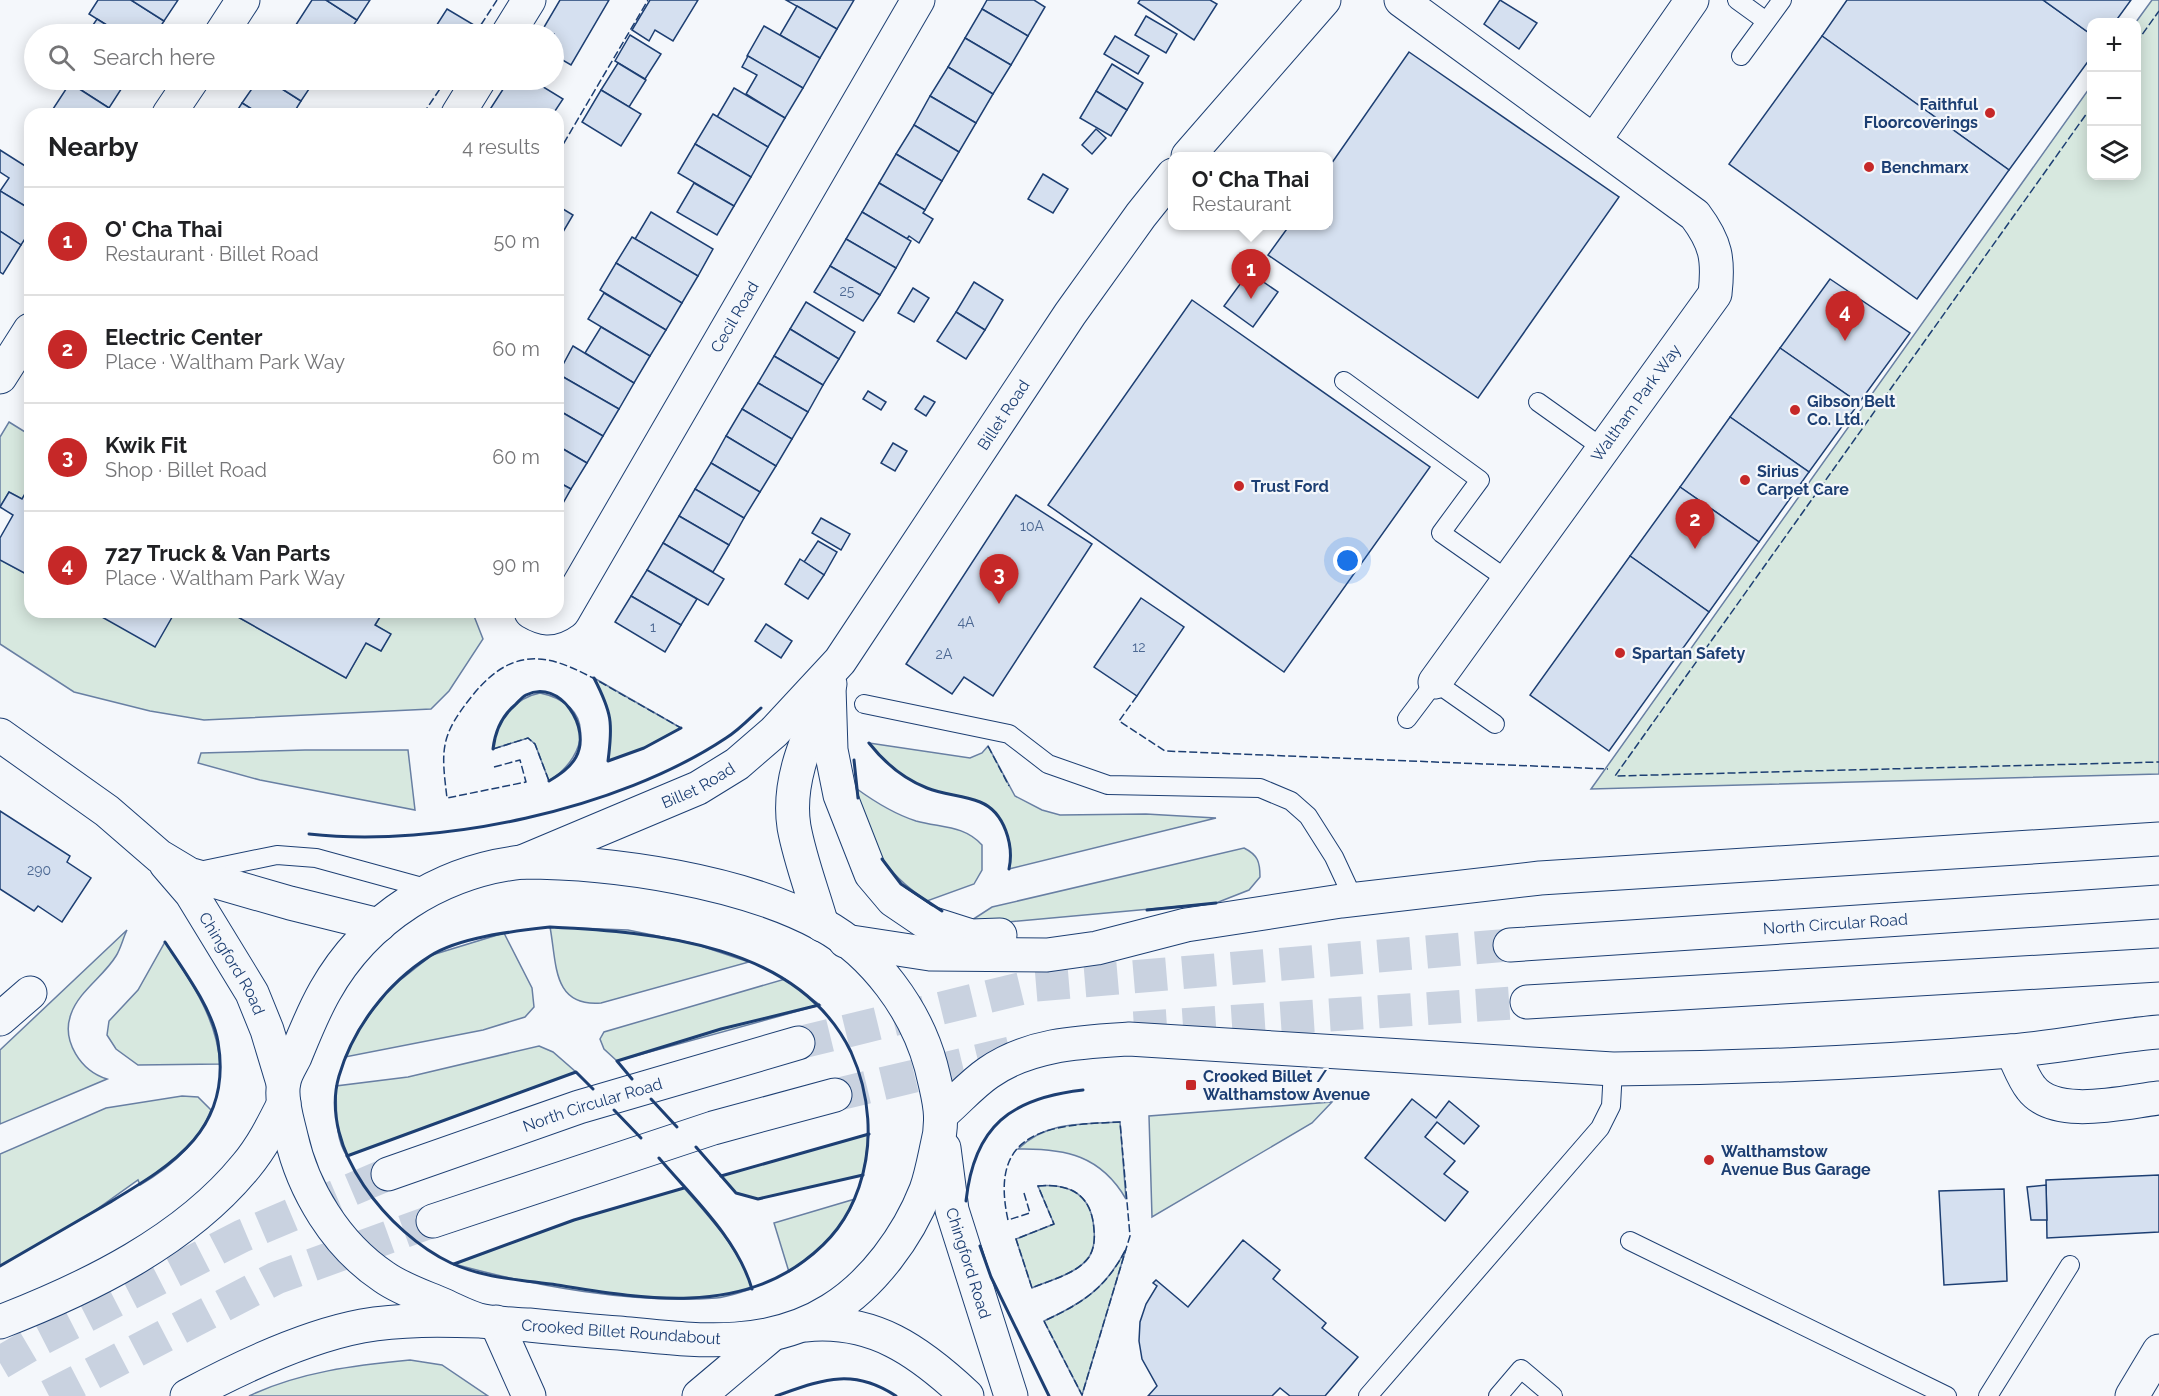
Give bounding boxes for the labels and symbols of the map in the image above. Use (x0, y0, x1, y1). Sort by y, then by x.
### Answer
place label: Faithful Floorcoverings (1864, 95, 1979, 132)
marker: Faithful Floorcoverings (1983, 106, 1997, 120)
place label: Benchmarx (1881, 158, 1969, 177)
marker: Benchmarx (1862, 160, 1876, 174)
pin: 1 (1232, 250, 1270, 299)
street label: Cecil Road (706, 278, 762, 356)
house number: 25 (840, 283, 855, 299)
pin: 4 (1826, 292, 1864, 341)
street label: Waltham Park Way (1587, 340, 1685, 465)
street label: Billet Road (973, 376, 1033, 453)
place label: Gibson Belt Co. Ltd. (1807, 392, 1896, 429)
marker: Gibson Belt Co. Ltd. (1788, 403, 1802, 417)
place label: Sirius Carpet Care (1757, 462, 1849, 499)
marker: Sirius Carpet Care (1738, 473, 1752, 487)
place label: Trust Ford (1251, 477, 1329, 496)
marker: Trust Ford (1232, 479, 1246, 493)
pin: 2 (1676, 500, 1714, 549)
house number: 10A (1020, 518, 1044, 534)
your location (1333, 546, 1362, 575)
pin: 3 (980, 554, 1018, 604)
house number: 4A (957, 614, 975, 630)
house number: 1 (650, 619, 656, 635)
house number: 12 (1132, 639, 1146, 655)
place label: Spartan Safety (1632, 644, 1745, 663)
house number: 2A (936, 646, 953, 662)
marker: Spartan Safety (1613, 646, 1627, 660)
street label: Billet Road (658, 758, 738, 812)
house number: 290 (27, 862, 51, 878)
street label: Chingford Road (195, 909, 269, 1017)
street label: North Circular Road (1762, 909, 1908, 938)
place label: Crooked Billet / Walthamstow Avenue (1203, 1067, 1370, 1104)
street label: North Circular Road (520, 1074, 664, 1135)
marker: Crooked Billet / Walthamstow Avenue (1184, 1078, 1198, 1092)
place label: Walthamstow Avenue Bus Garage (1721, 1142, 1871, 1179)
marker: Walthamstow Avenue Bus Garage (1702, 1153, 1716, 1167)
street label: Chingford Road (942, 1205, 995, 1321)
street label: Crooked Billet Roundabout (521, 1316, 722, 1348)

